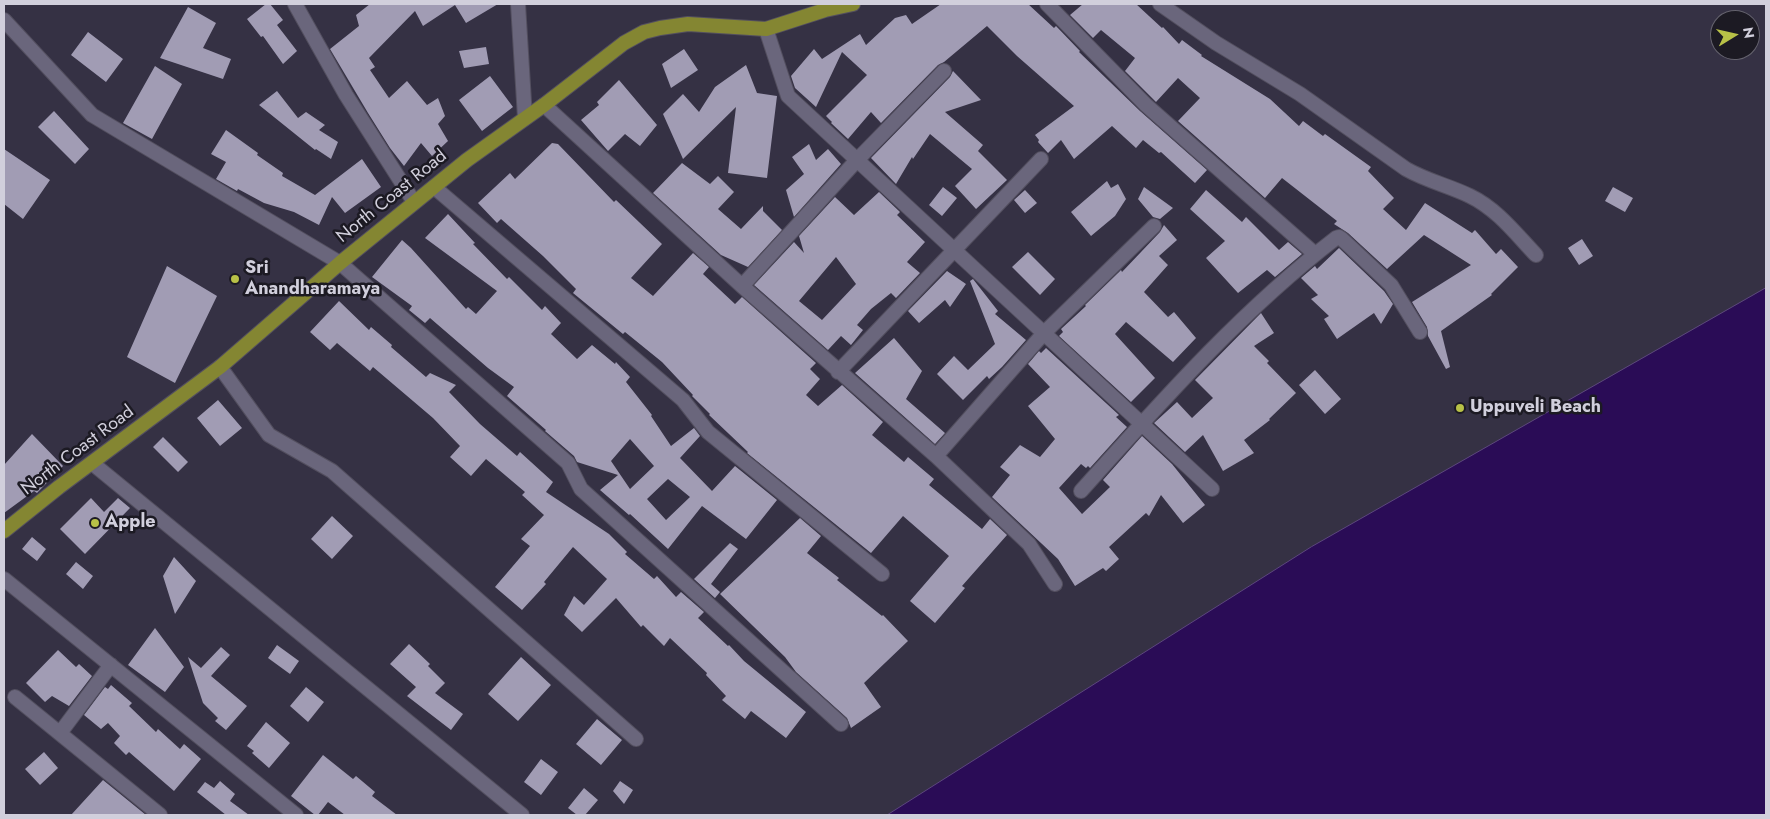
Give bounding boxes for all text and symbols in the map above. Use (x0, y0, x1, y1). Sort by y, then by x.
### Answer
north arrow (1710, 10, 1760, 60)
text: N (1738, 26, 1760, 40)
street label: North Coast Road (332, 146, 452, 248)
place label: Sri Anandharamaya (245, 258, 380, 300)
marker: Sri Anandharamaya (229, 273, 241, 285)
place label: Uppuveli Beach (1470, 397, 1601, 419)
street label: North Coast Road (17, 402, 139, 500)
marker: Uppuveli Beach (1454, 402, 1466, 414)
place label: Apple (105, 512, 156, 534)
marker: Apple (89, 517, 101, 529)

